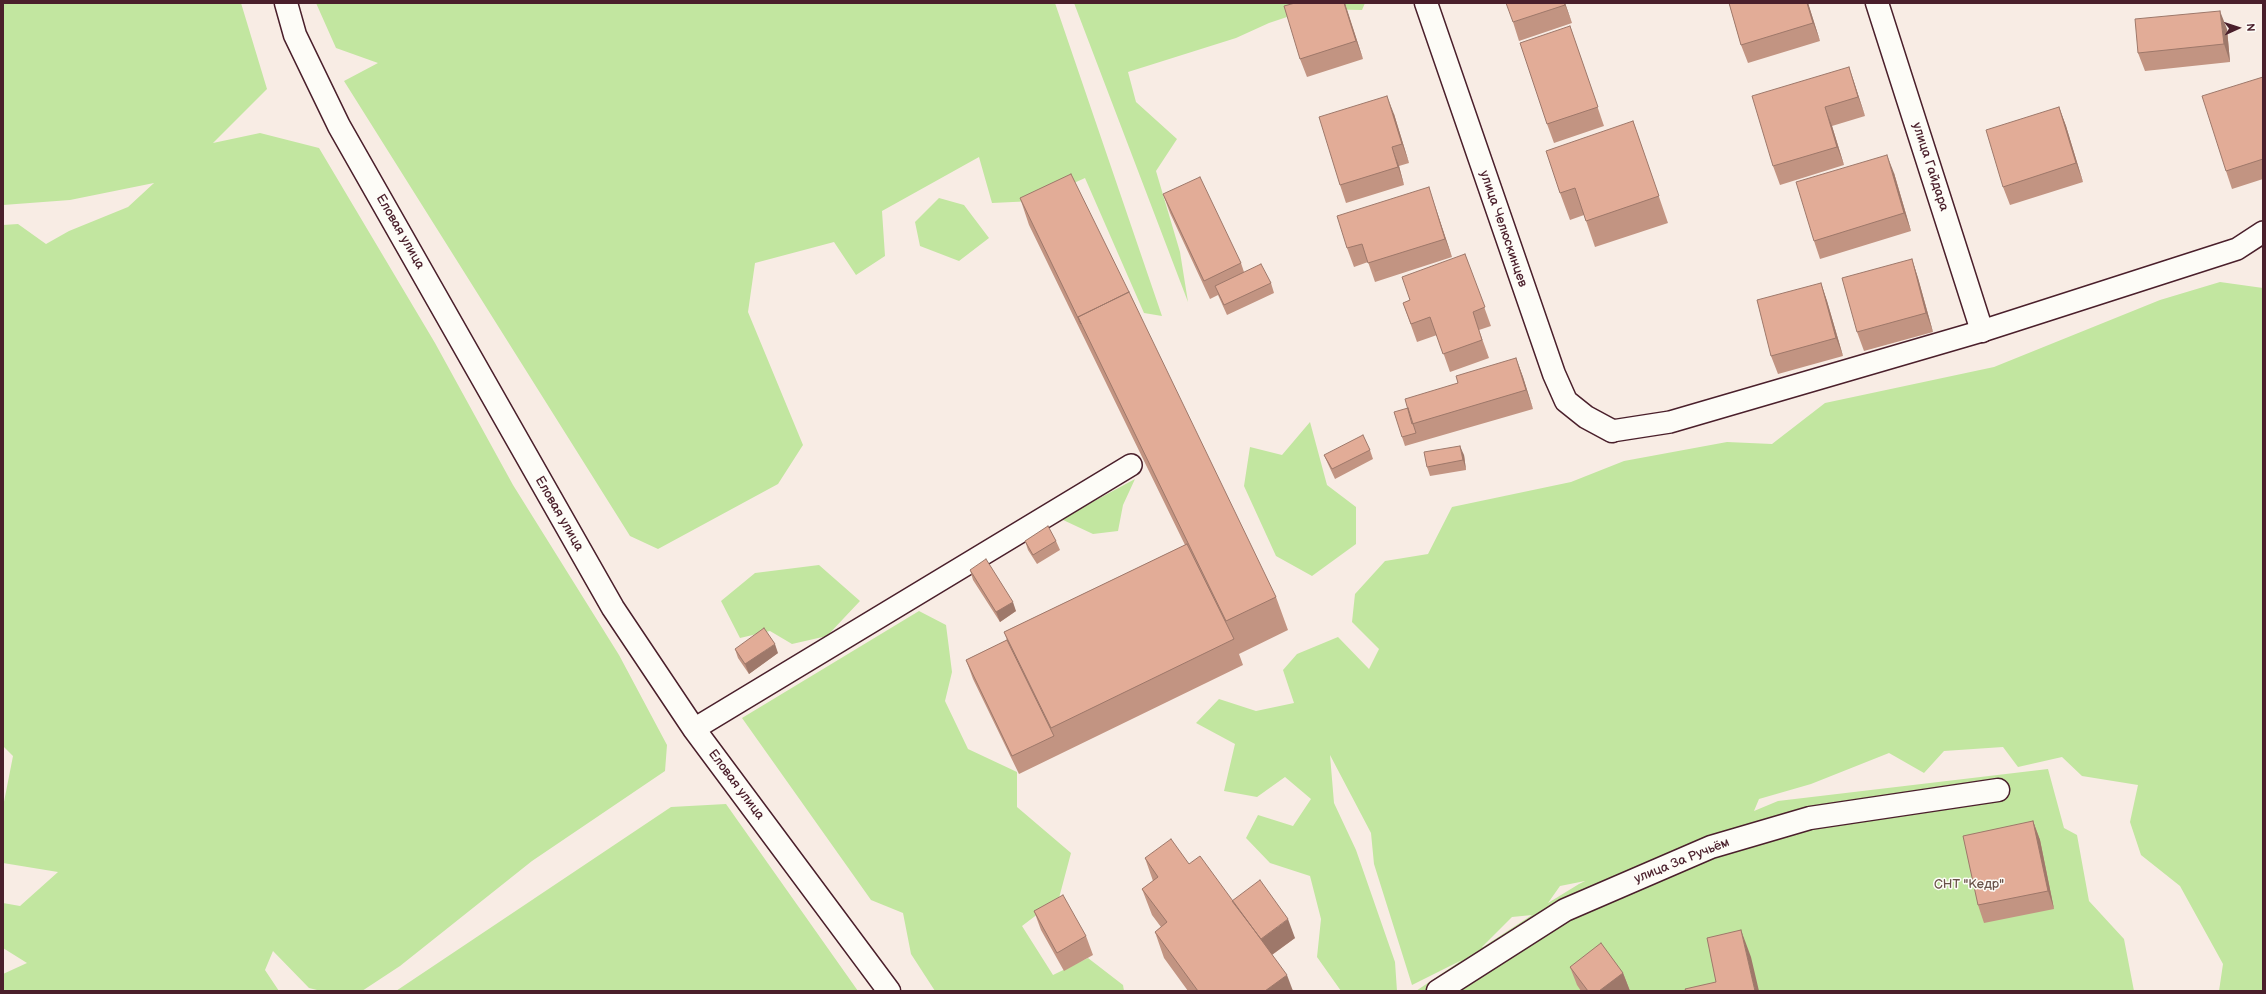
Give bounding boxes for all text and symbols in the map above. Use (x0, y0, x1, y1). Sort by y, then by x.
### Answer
north arrow (2218, 8, 2258, 48)
text: N (2244, 23, 2257, 32)
street label: улица Гайдара (1908, 121, 1952, 213)
street label: улица Челюскинцев (1476, 169, 1530, 289)
street label: Еловая улица (372, 192, 428, 272)
street label: Еловая улица (531, 474, 587, 554)
street label: Еловая улица (705, 747, 767, 823)
street label: улица За Ручьём (1632, 835, 1732, 887)
park label: СНТ "Кедр" (1934, 877, 2004, 893)

